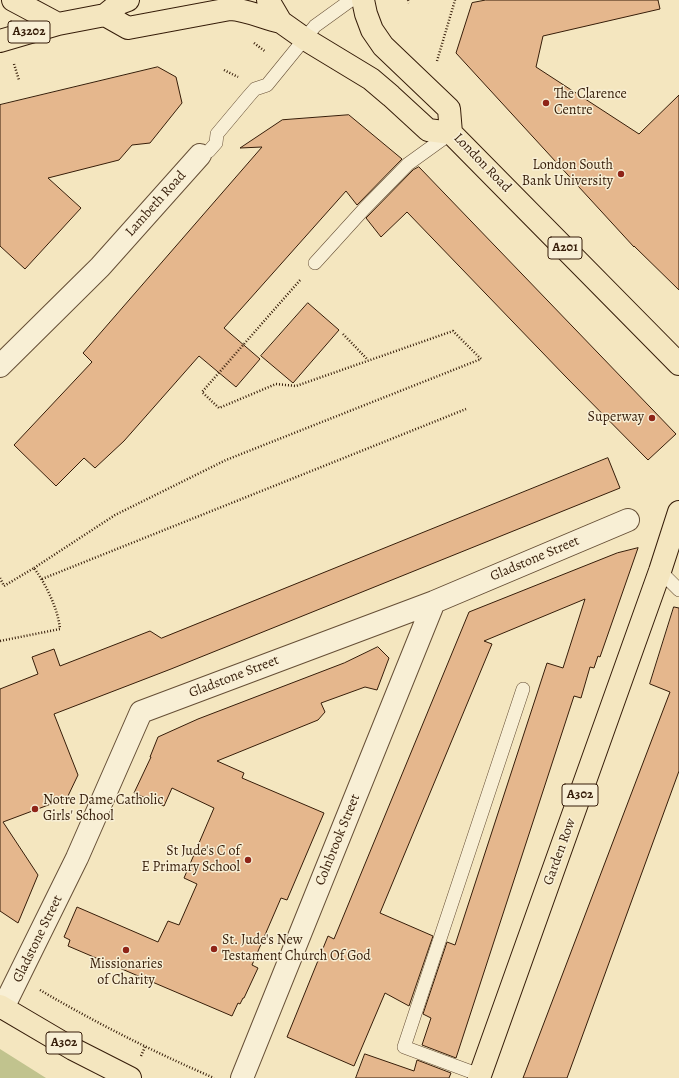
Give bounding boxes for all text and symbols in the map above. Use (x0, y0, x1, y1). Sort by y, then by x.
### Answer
road number: A3202 (8, 21, 50, 43)
place label: The Clarence Centre (554, 87, 627, 120)
marker: The Clarence Centre (541, 98, 551, 108)
street label: London Road (450, 130, 514, 196)
place label: London South Bank University (522, 158, 613, 190)
street label: Lambeth Road (122, 168, 190, 240)
marker: London South Bank University (616, 169, 626, 179)
road number: A201 (548, 237, 582, 259)
place label: Superway (588, 410, 644, 426)
marker: Superway (647, 413, 657, 423)
street label: Gladstone Street (488, 533, 582, 585)
street label: Gladstone Street (187, 652, 281, 702)
road number: A302 (562, 784, 598, 806)
street label: Colnbrook Street (312, 792, 364, 888)
place label: Notre Dame Catholic Girls' School (43, 793, 163, 826)
marker: Notre Dame Catholic Girls' School (30, 804, 40, 814)
street label: Garden Row (540, 816, 580, 888)
place label: St Jude's C of E Primary School (141, 844, 240, 876)
marker: St Jude's C of E Primary School (243, 855, 253, 865)
street label: Gladstone Street (10, 893, 66, 985)
place label: St. Jude's New Testament Church Of God (222, 933, 371, 966)
marker: St. Jude's New Testament Church Of God (209, 944, 219, 954)
marker: Missionaries of Charity (121, 945, 131, 955)
place label: Missionaries of Charity (89, 957, 163, 990)
road number: A302 (46, 1032, 82, 1054)

